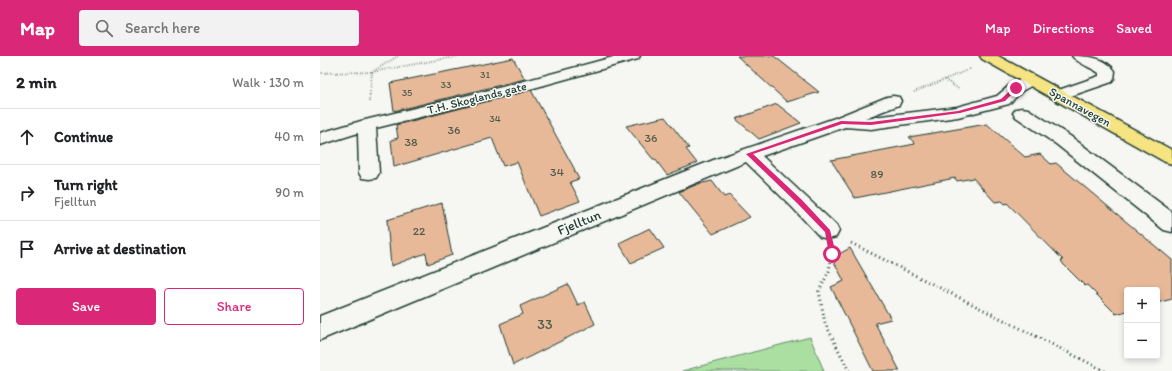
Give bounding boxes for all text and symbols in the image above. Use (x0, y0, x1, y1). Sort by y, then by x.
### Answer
search box (79, 10, 359, 46)
text: Map (20, 17, 55, 40)
icon: search (93, 17, 115, 39)
text: Search here (125, 19, 200, 37)
text: Map (985, 20, 1011, 37)
text: Directions (1033, 20, 1094, 37)
text: Saved (1116, 20, 1152, 37)
house number: 31 (480, 68, 490, 81)
text: 2 min (16, 72, 56, 92)
text: Walk · 130 m (232, 75, 304, 90)
house number: 33 (441, 78, 452, 91)
street label: T.H. Skoglands gate (426, 79, 528, 117)
route end (1007, 79, 1025, 97)
street label: Spannavegen (1047, 84, 1113, 130)
house number: 35 (402, 86, 412, 99)
house number: 34 (489, 112, 501, 125)
house number: 36 (448, 123, 460, 137)
icon: ahead (16, 126, 38, 148)
text: Continue (54, 128, 113, 146)
text: 40 m (274, 129, 304, 144)
house number: 36 (645, 131, 657, 145)
house number: 38 (404, 135, 418, 149)
house number: 34 (550, 165, 564, 179)
house number: 89 (871, 167, 883, 181)
text: Turn right (54, 176, 118, 194)
icon: right (16, 182, 38, 204)
text: 90 m (275, 185, 304, 200)
text: Fjelltun (54, 194, 96, 209)
street label: Fjelltun (555, 206, 604, 239)
house number: 22 (413, 224, 426, 238)
icon: arrive (16, 238, 38, 260)
text: Arrive at destination (54, 240, 186, 258)
route start (823, 245, 841, 263)
map controls (1124, 287, 1160, 359)
button: + (1124, 287, 1160, 323)
button: Save (16, 288, 156, 325)
button: Share (164, 288, 304, 325)
house number: 33 (537, 316, 553, 333)
button: − (1124, 323, 1160, 359)

